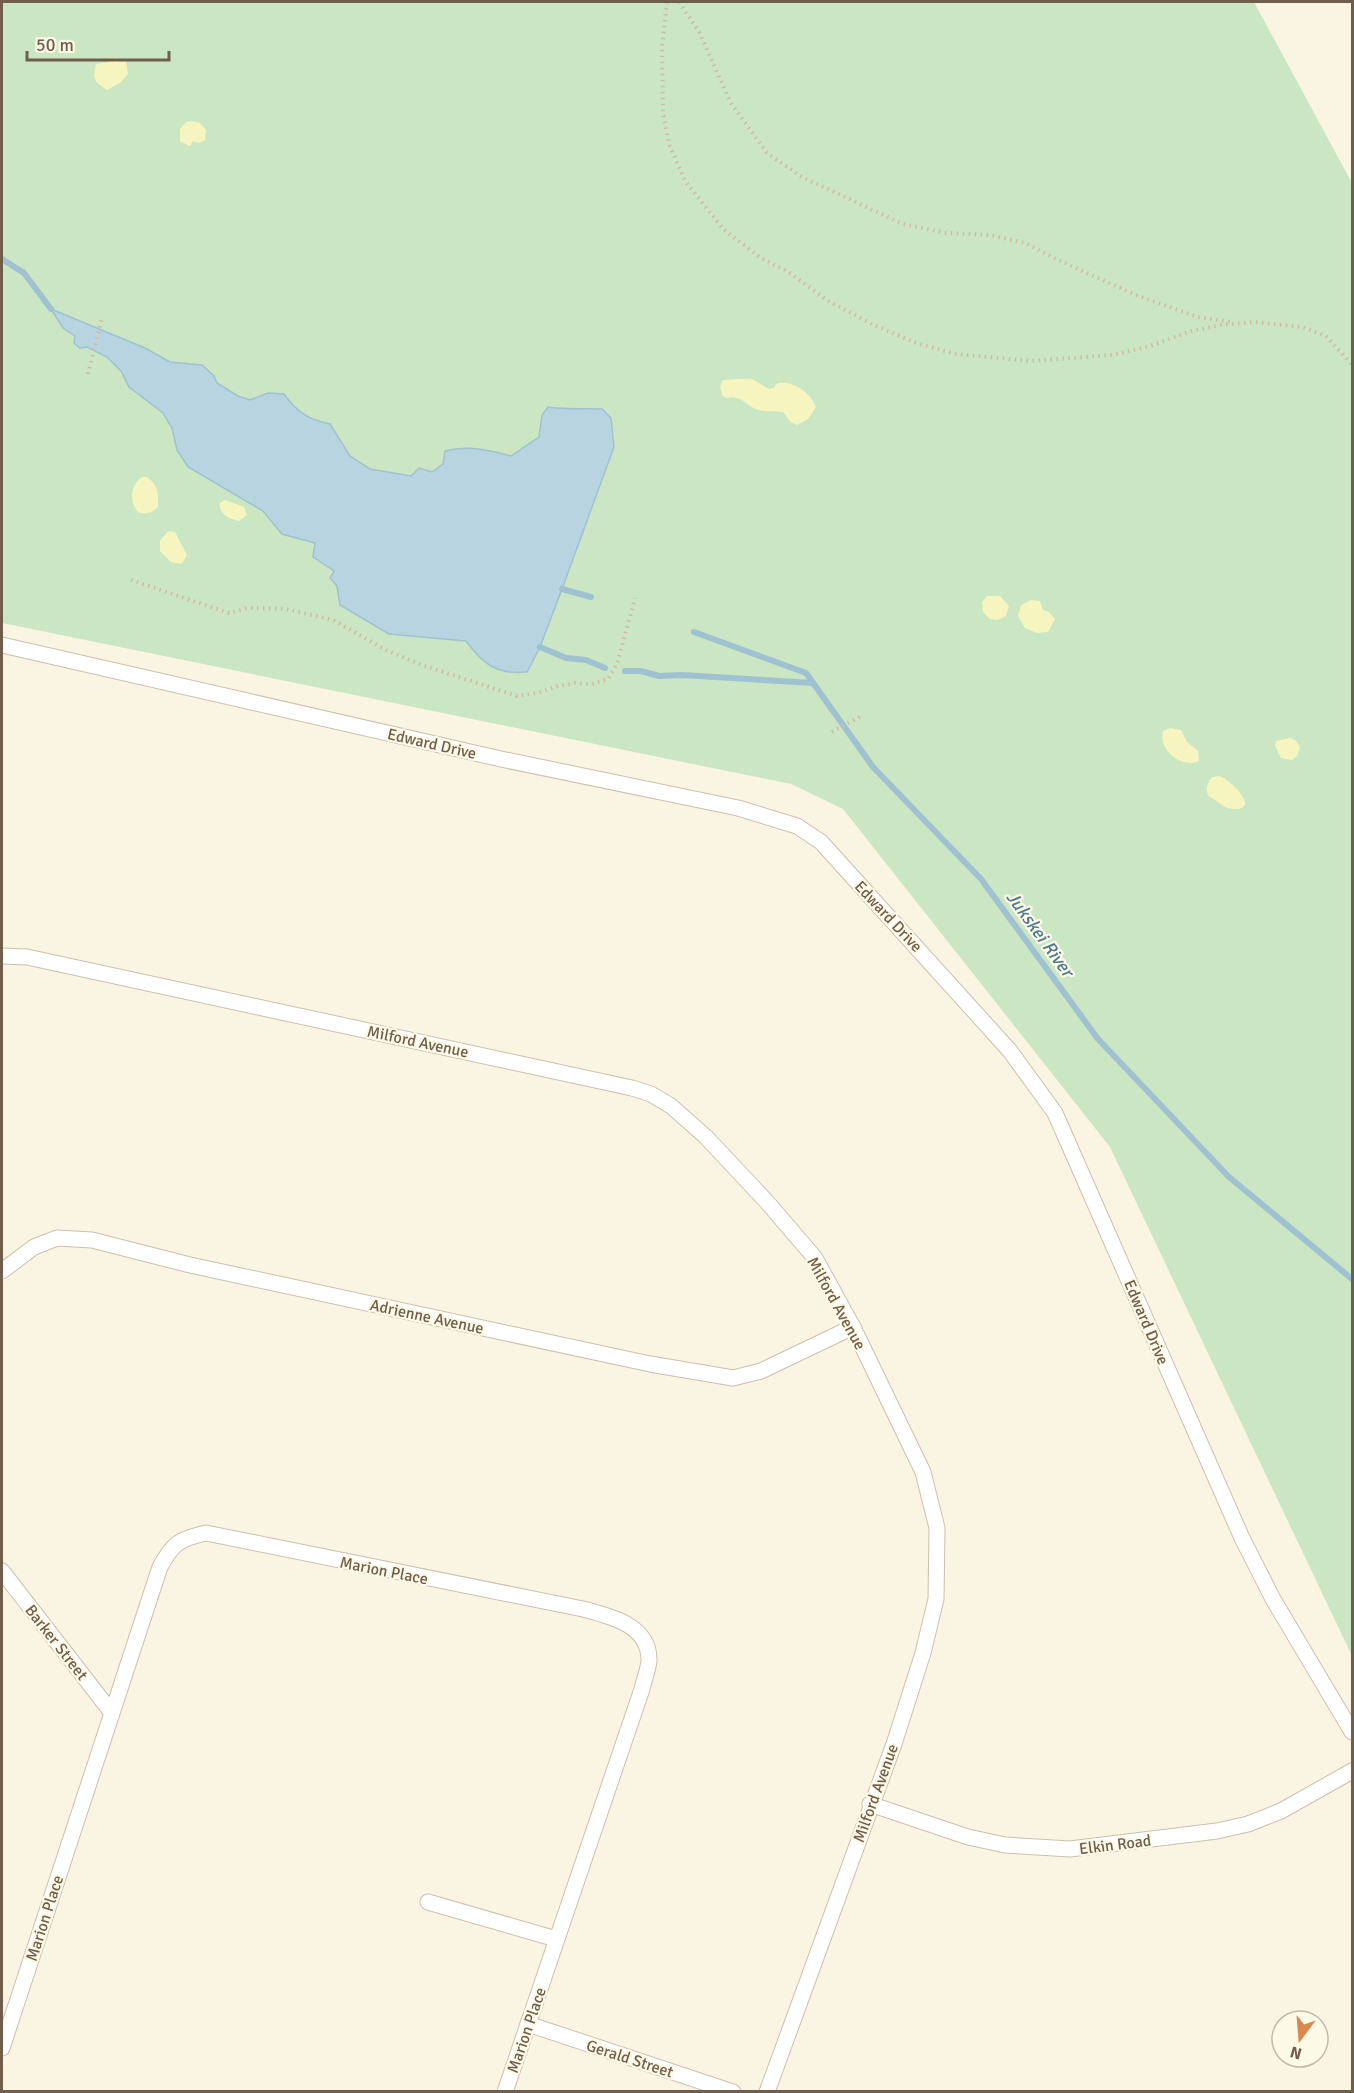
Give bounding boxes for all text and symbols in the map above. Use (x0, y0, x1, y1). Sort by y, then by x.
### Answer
scale bar (27, 24, 170, 62)
text: 50 m (36, 34, 74, 56)
street label: Edward Drive (385, 724, 478, 764)
street label: Edward Drive (850, 877, 926, 957)
water label: Jukskei River (1002, 887, 1080, 983)
street label: Milford Avenue (365, 1021, 470, 1062)
street label: Milford Avenue (802, 1254, 870, 1353)
street label: Edward Drive (1119, 1277, 1173, 1368)
street label: Adrienne Avenue (368, 1295, 485, 1339)
street label: Marion Place (338, 1553, 430, 1589)
street label: Barker Street (20, 1601, 92, 1685)
street label: Milford Avenue (849, 1741, 903, 1845)
street label: Elkin Road (1078, 1831, 1152, 1859)
street label: Marion Place (22, 1873, 68, 1964)
street label: Marion Place (503, 1985, 551, 2076)
north arrow (1270, 2009, 1330, 2069)
street label: Gerald Street (584, 2035, 676, 2083)
text: N (1288, 2041, 1304, 2064)

